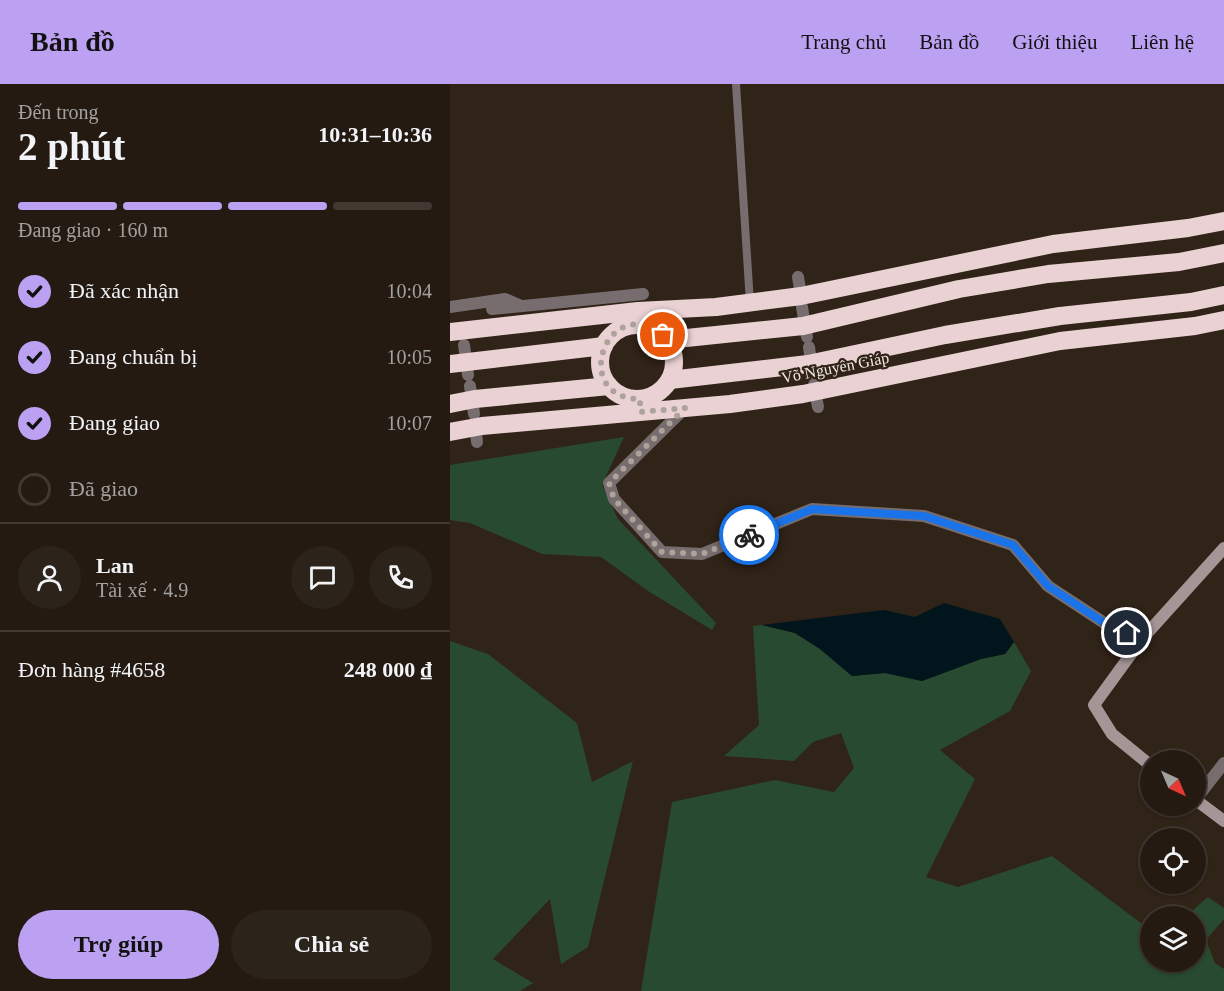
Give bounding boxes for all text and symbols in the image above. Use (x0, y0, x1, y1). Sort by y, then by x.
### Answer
text: Bản đồ (30, 26, 115, 57)
text: Trang chủ (801, 30, 886, 54)
text: Bản đồ (919, 30, 979, 54)
text: Giới thiệu (1012, 30, 1097, 54)
text: Liên hệ (1130, 30, 1194, 54)
text: Đến trong (18, 101, 99, 123)
text: 10:31–10:36 (318, 122, 432, 147)
text: 2 phút (18, 125, 125, 168)
text: Đang giao · 160 m (18, 219, 168, 241)
icon: check (18, 275, 51, 308)
text: Đã xác nhận (69, 278, 179, 303)
text: 10:04 (386, 280, 432, 302)
pin (637, 309, 688, 360)
icon: bag (646, 318, 679, 351)
icon: check (18, 341, 51, 374)
text: Đang chuẩn bị (69, 344, 197, 369)
text: 10:05 (386, 346, 432, 368)
street label: Võ Nguyên Giáp (780, 349, 891, 387)
icon: check (18, 407, 51, 440)
text: Đang giao (69, 410, 160, 435)
text: 10:07 (386, 412, 432, 434)
text: Đã giao (69, 476, 138, 501)
courier (719, 505, 779, 565)
icon: bike (733, 519, 766, 552)
button: person (18, 546, 81, 609)
button: chat (291, 546, 354, 609)
button: phone (369, 546, 432, 609)
text: Lan (96, 553, 134, 578)
text: Tài xế · 4.9 (96, 579, 188, 601)
pin (1101, 607, 1152, 658)
icon: home (1110, 616, 1143, 649)
text: Đơn hàng #4658 (18, 657, 165, 682)
text: 248 000 ₫ (344, 657, 432, 682)
north arrow (1140, 750, 1206, 816)
map controls (1140, 750, 1206, 972)
button: locate (1140, 828, 1206, 894)
button: layers (1140, 906, 1206, 972)
button: Trợ giúp (18, 910, 219, 979)
button: Chia sẻ (231, 910, 432, 979)

